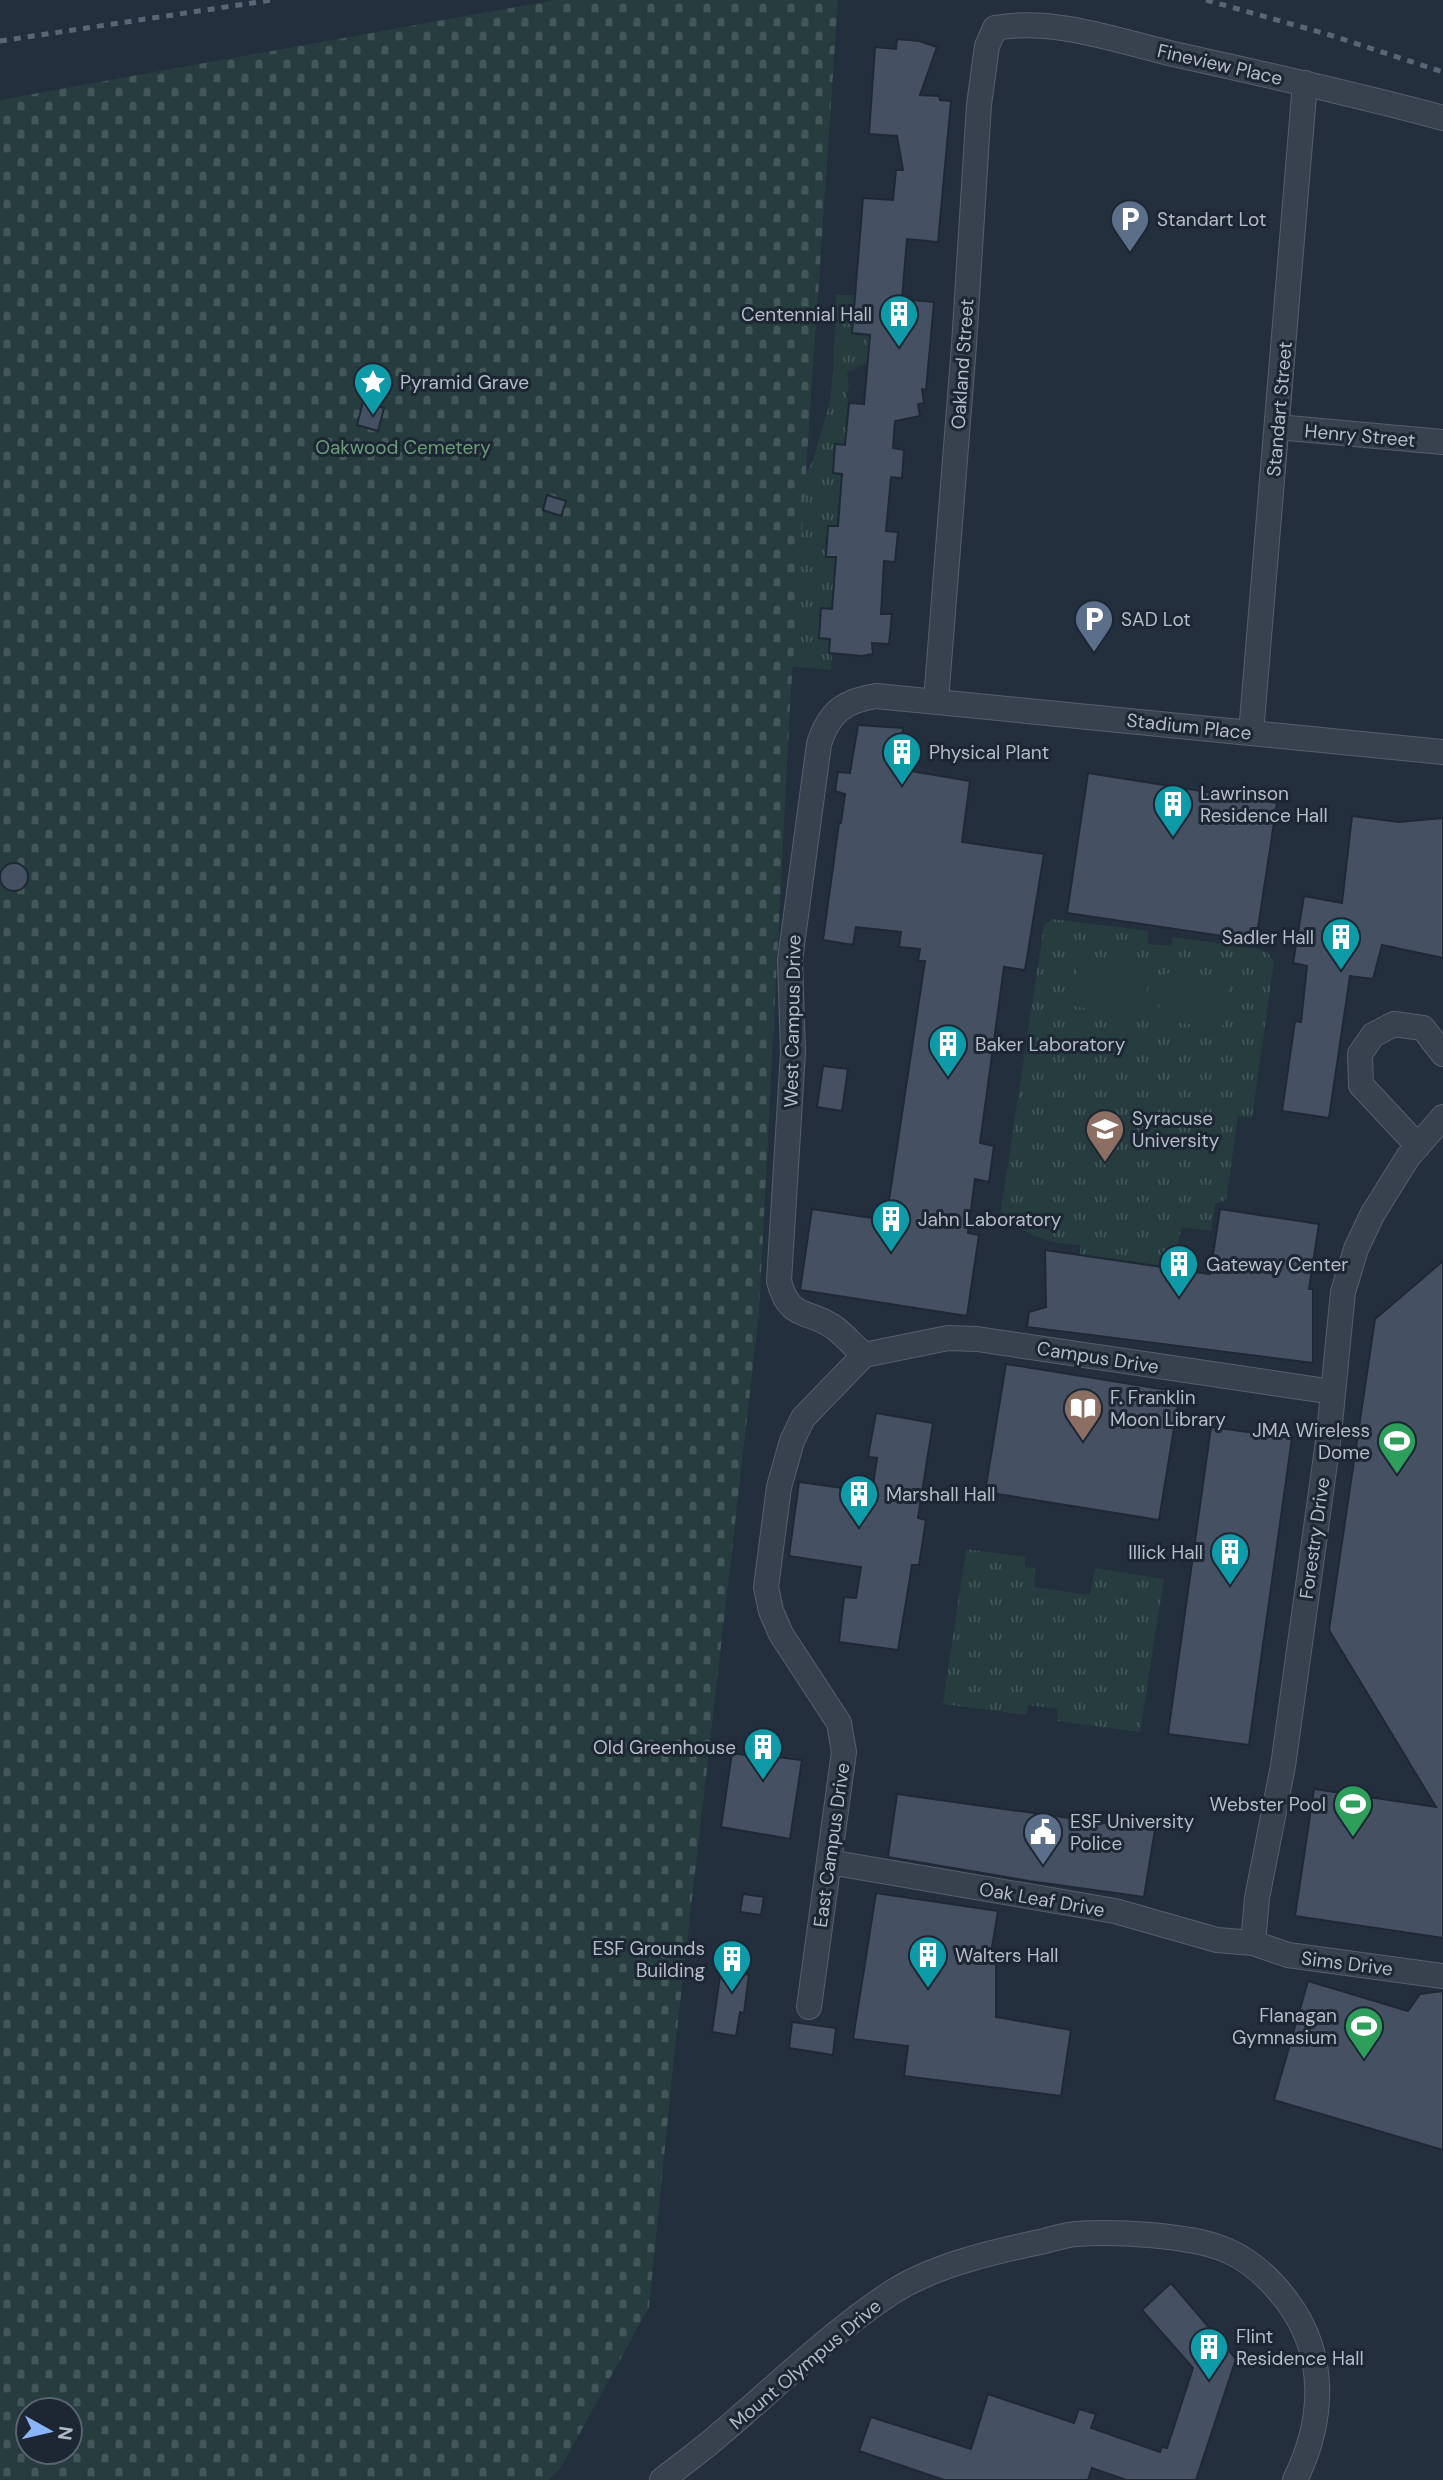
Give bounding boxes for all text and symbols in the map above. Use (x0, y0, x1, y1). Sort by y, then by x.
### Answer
street label: Fineview Place (1155, 38, 1285, 91)
parking icon: Standart Lot (1109, 198, 1151, 253)
place label: Standart Lot (1157, 207, 1266, 232)
building icon: Centennial Hall (878, 293, 920, 348)
street label: Oakland Street (945, 298, 980, 430)
place label: Centennial Hall (741, 302, 872, 327)
street label: Standart Street (1261, 341, 1298, 478)
place icon: Pyramid Grave (352, 361, 394, 416)
place label: Pyramid Grave (400, 370, 529, 395)
street label: Henry Street (1304, 418, 1416, 453)
park label: Oakwood Cemetery (315, 435, 491, 460)
parking icon: SAD Lot (1073, 598, 1115, 653)
place label: SAD Lot (1121, 607, 1191, 632)
street label: Stadium Place (1125, 708, 1253, 745)
building icon: Physical Plant (881, 731, 923, 786)
place label: Physical Plant (929, 740, 1049, 765)
place label: Lawrinson Residence Hall (1200, 781, 1328, 828)
building icon: Lawrinson Residence Hall (1152, 783, 1194, 838)
building icon: Sadler Hall (1320, 916, 1362, 971)
place label: Sadler Hall (1222, 925, 1314, 950)
street label: West Campus Drive (778, 934, 807, 1108)
building icon: Baker Laboratory (927, 1023, 969, 1078)
place label: Baker Laboratory (975, 1032, 1126, 1057)
place label: Syracuse University (1132, 1106, 1220, 1153)
school or university icon: Syracuse University (1084, 1108, 1126, 1163)
building icon: Jahn Laboratory (870, 1198, 912, 1253)
place label: Jahn Laboratory (918, 1207, 1062, 1232)
building icon: Gateway Center (1158, 1243, 1200, 1298)
place label: Gateway Center (1206, 1252, 1348, 1277)
street label: Campus Drive (1035, 1336, 1161, 1379)
place label: F. Franklin Moon Library (1110, 1385, 1226, 1432)
library icon: F. Franklin Moon Library (1062, 1387, 1104, 1442)
place label: JMA Wireless Dome (1252, 1418, 1370, 1465)
sports icon: JMA Wireless Dome (1376, 1420, 1418, 1475)
building icon: Marshall Hall (838, 1473, 880, 1528)
street label: Forestry Drive (1294, 1476, 1335, 1601)
place label: Marshall Hall (886, 1482, 995, 1507)
building icon: Illick Hall (1209, 1531, 1251, 1586)
place label: Illick Hall (1128, 1540, 1203, 1565)
building icon: Old Greenhouse (742, 1726, 784, 1781)
place label: Old Greenhouse (593, 1735, 736, 1760)
street label: East Campus Drive (808, 1761, 855, 1929)
sports icon: Webster Pool (1332, 1783, 1374, 1838)
place label: Webster Pool (1209, 1792, 1326, 1817)
place label: ESF University Police (1070, 1809, 1195, 1856)
public building icon: ESF University Police (1022, 1811, 1064, 1866)
street label: Oak Leaf Drive (977, 1876, 1107, 1923)
building icon: Walters Hall (907, 1934, 949, 1989)
place label: ESF Grounds Building (592, 1936, 705, 1983)
building icon: ESF Grounds Building (711, 1938, 753, 1993)
place label: Walters Hall (955, 1943, 1058, 1968)
street label: Sims Drive (1300, 1945, 1394, 1982)
place label: Flanagan Gymnasium (1232, 2003, 1337, 2050)
sports icon: Flanagan Gymnasium (1343, 2005, 1385, 2060)
street label: Mount Olympus Drive (724, 2294, 886, 2435)
place label: Flint Residence Hall (1236, 2324, 1364, 2371)
building icon: Flint Residence Hall (1188, 2326, 1230, 2381)
north arrow (14, 2396, 84, 2466)
text: N (52, 2425, 79, 2442)

